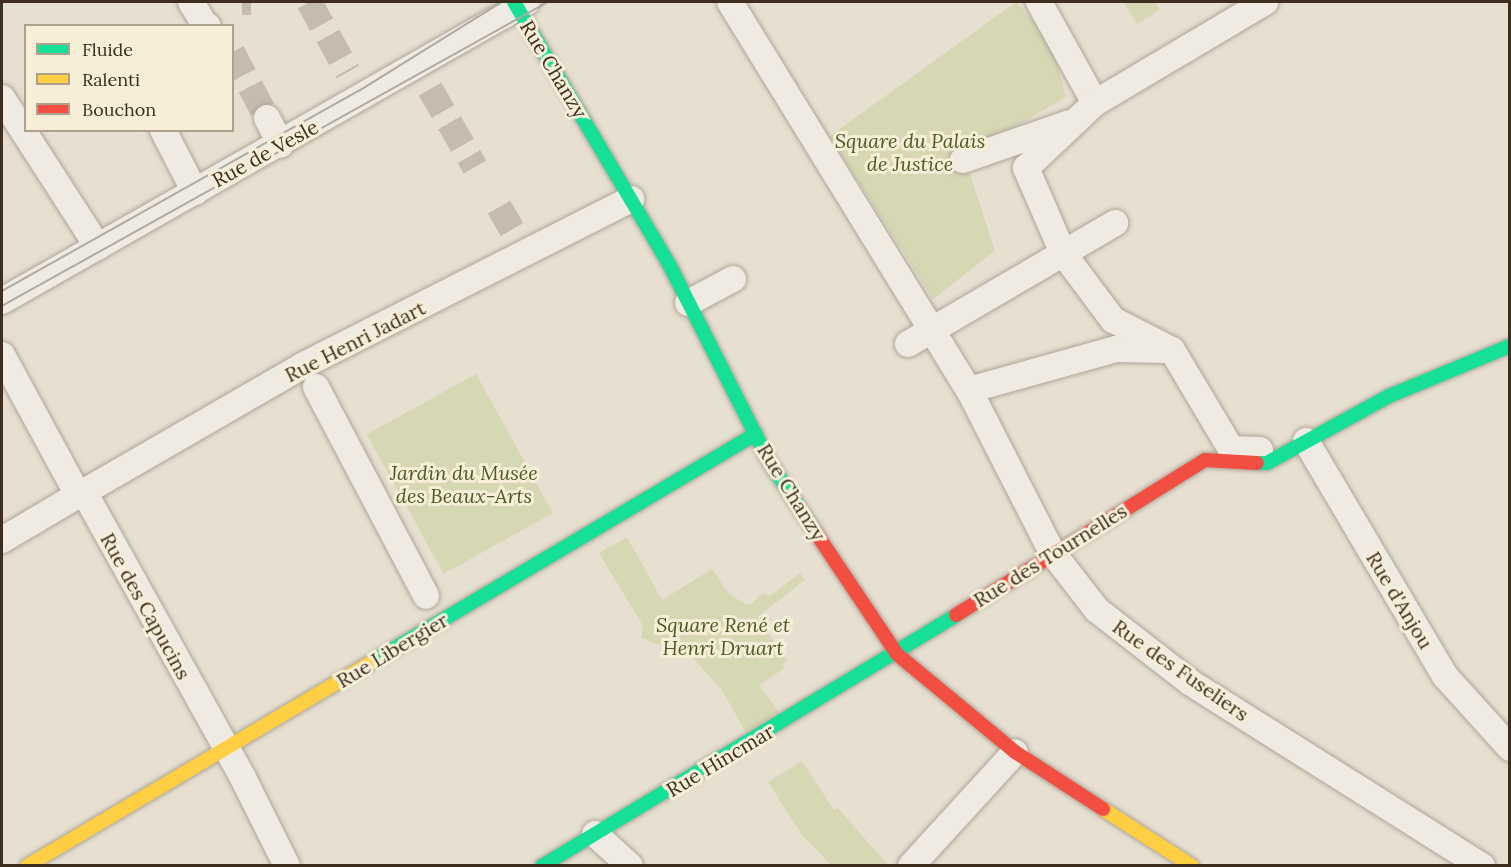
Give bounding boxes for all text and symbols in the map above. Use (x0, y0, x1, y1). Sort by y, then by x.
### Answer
street label: Rue Chanzy (515, 16, 593, 122)
legend (24, 24, 234, 132)
text: Fluide (82, 38, 133, 61)
text: Ralenti (82, 68, 140, 91)
text: Bouchon (82, 98, 156, 121)
street label: Rue de Vesle (208, 114, 322, 192)
park label: Square du Palais de Justice (835, 128, 985, 175)
street label: Rue Henri Jadart (281, 295, 429, 387)
street label: Rue Chanzy (753, 439, 831, 545)
park label: Jardin du Musée des Beaux-Arts (390, 460, 538, 507)
street label: Rue des Tournelles (969, 498, 1131, 612)
street label: Rue des Capucins (96, 529, 196, 683)
street label: Rue d'Anjou (1362, 547, 1438, 653)
street label: Rue Libergier (332, 607, 452, 693)
park label: Square René et Henri Druart (656, 613, 790, 660)
street label: Rue des Fuseliers (1108, 614, 1254, 726)
street label: Rue Hincmar (662, 718, 778, 802)

